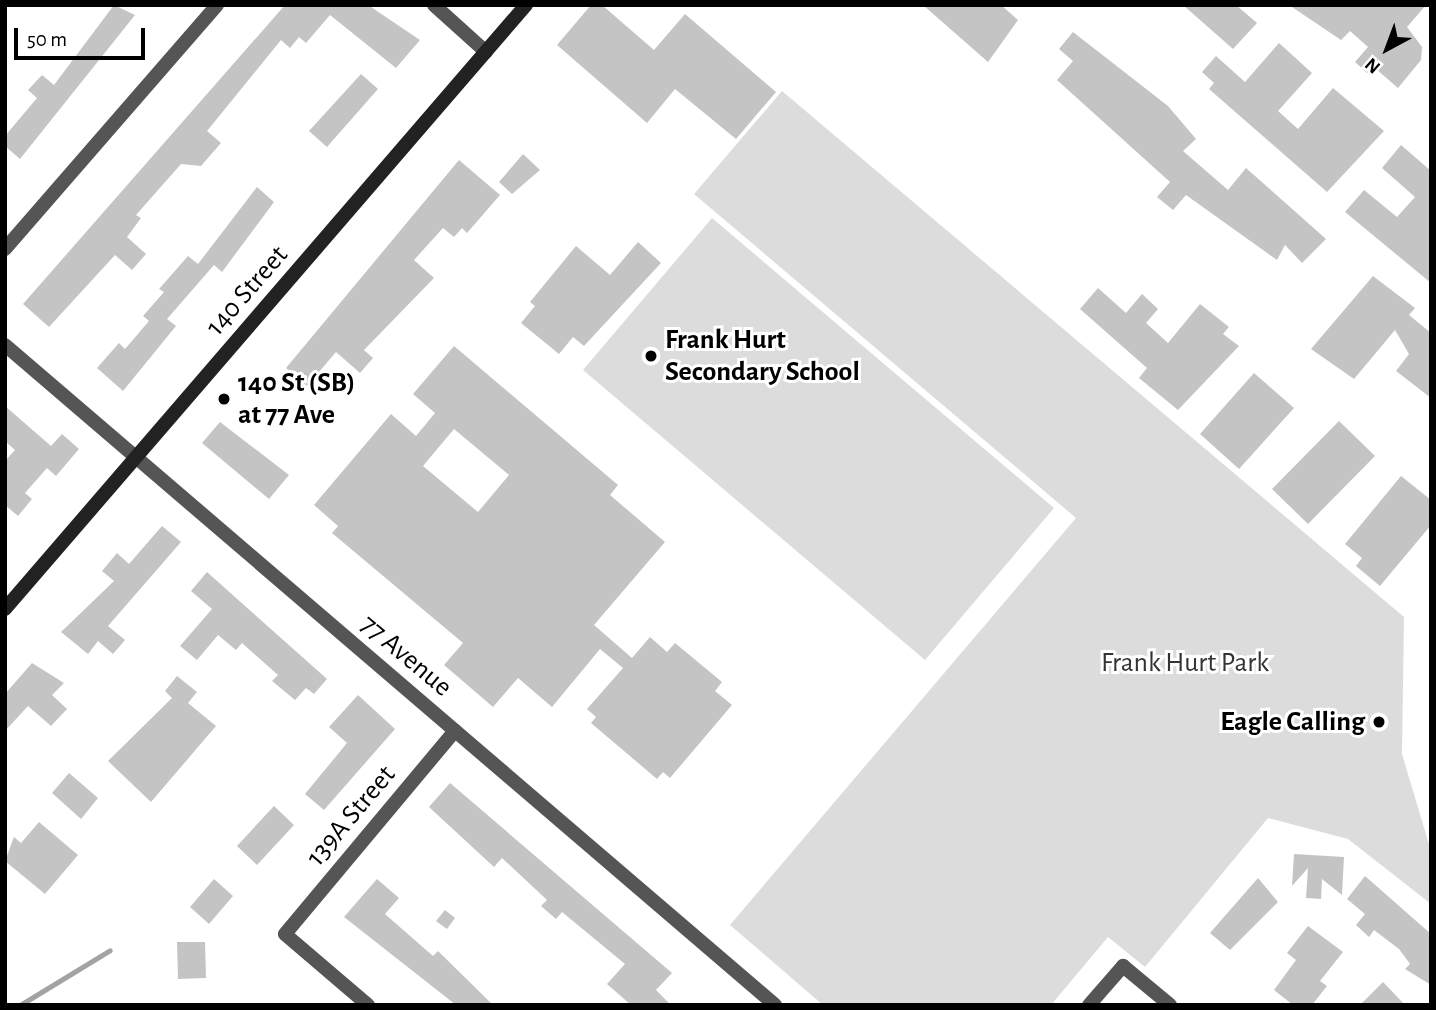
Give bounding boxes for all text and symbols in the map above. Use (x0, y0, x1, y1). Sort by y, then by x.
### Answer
scale bar (18, 14, 149, 58)
north arrow (1352, 14, 1422, 84)
text: 50 m (27, 29, 67, 50)
text: N (1362, 54, 1384, 77)
street label: 140 Street (199, 239, 295, 343)
place label: Frank Hurt Secondary School (665, 323, 860, 389)
marker: Frank Hurt Secondary School (643, 348, 659, 364)
place label: 140 St (SB) at 77 Ave (238, 366, 355, 432)
marker: 140 St (SB) at 77 Ave (216, 391, 232, 407)
street label: 77 Avenue (353, 608, 459, 704)
park label: Frank Hurt Park (1101, 646, 1269, 680)
place label: Eagle Calling (1220, 705, 1365, 739)
marker: Eagle Calling (1371, 714, 1387, 730)
street label: 139A Street (299, 759, 403, 873)

